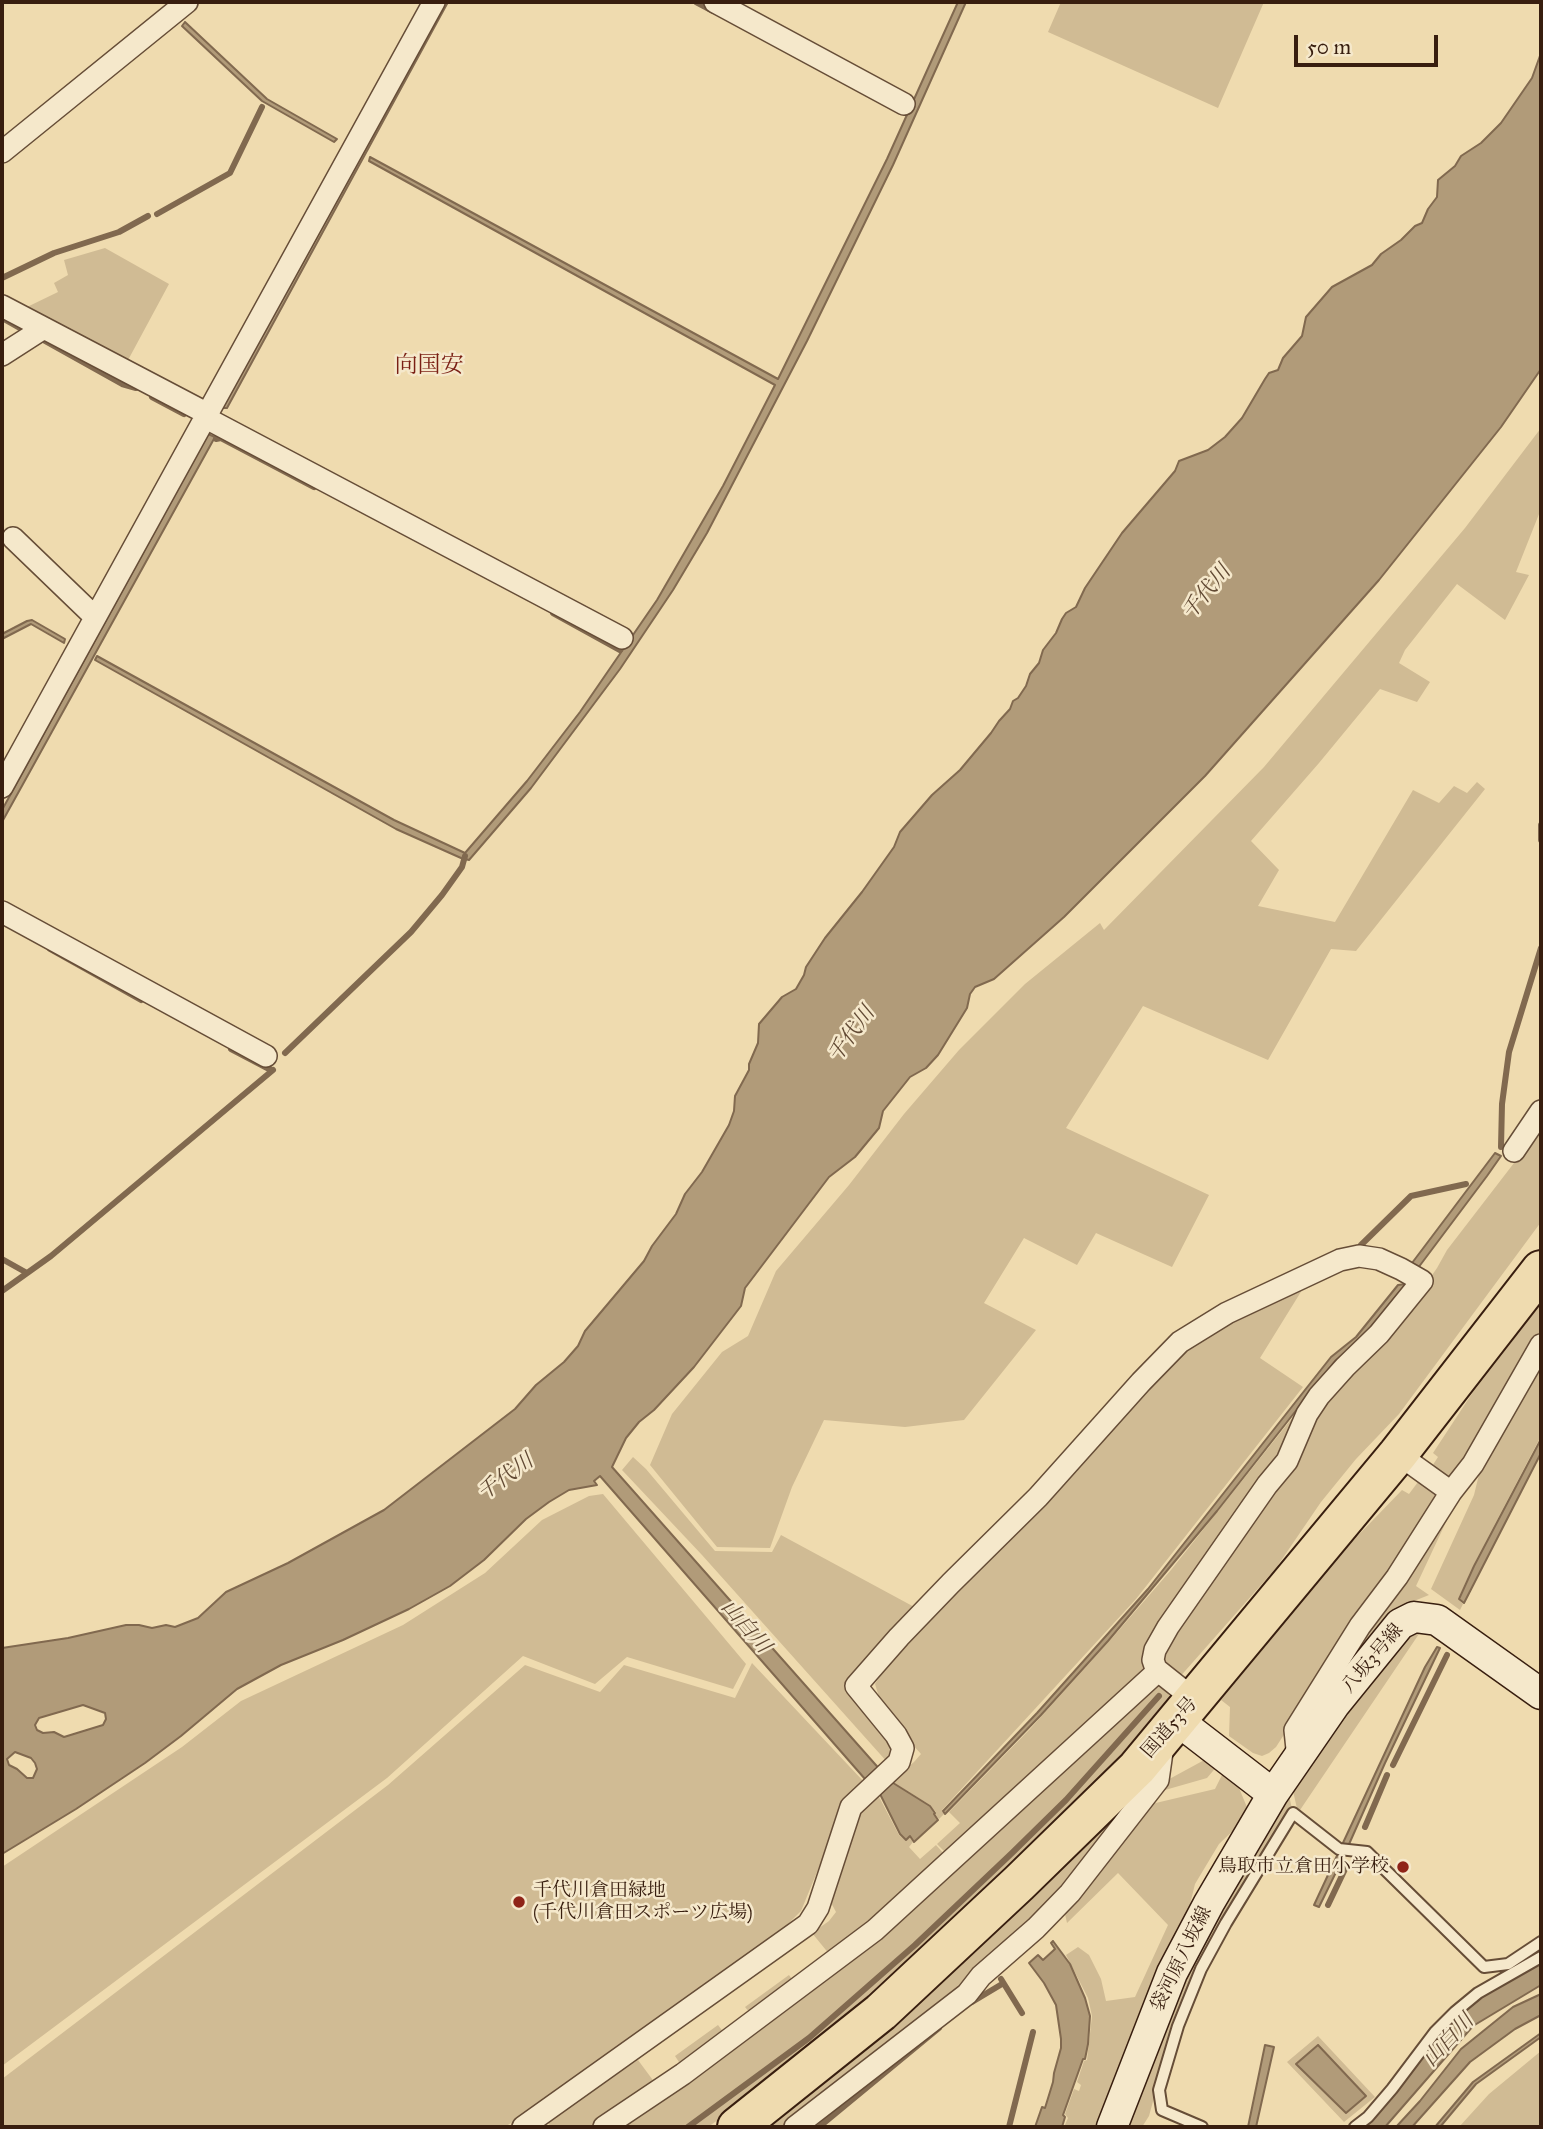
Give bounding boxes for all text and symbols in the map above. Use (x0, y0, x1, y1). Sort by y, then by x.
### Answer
scale bar (1298, 21, 1442, 65)
text: 50 m (1307, 34, 1351, 60)
district label: 向国安 (395, 352, 463, 380)
water label: 千代川 (1177, 561, 1237, 625)
water label: 千代川 (823, 1002, 881, 1068)
water label: 千代川 (473, 1449, 539, 1507)
water label: 山白川 (715, 1595, 775, 1659)
street label: 八坂3号線 (1337, 1620, 1409, 1698)
street label: 国道53号 (1137, 1693, 1203, 1763)
place label: 鳥取市立倉田小学校 (1218, 1856, 1389, 1878)
marker: 鳥取市立倉田小学校 (1395, 1859, 1411, 1875)
place label: 千代川倉田緑地 (千代川倉田スポーツ広場) (533, 1880, 753, 1924)
marker: 千代川倉田緑地 (千代川倉田スポーツ広場) (511, 1894, 527, 1910)
street label: 袋河原八坂線 (1147, 1903, 1217, 2015)
water label: 山白川 (1418, 2009, 1480, 2073)

